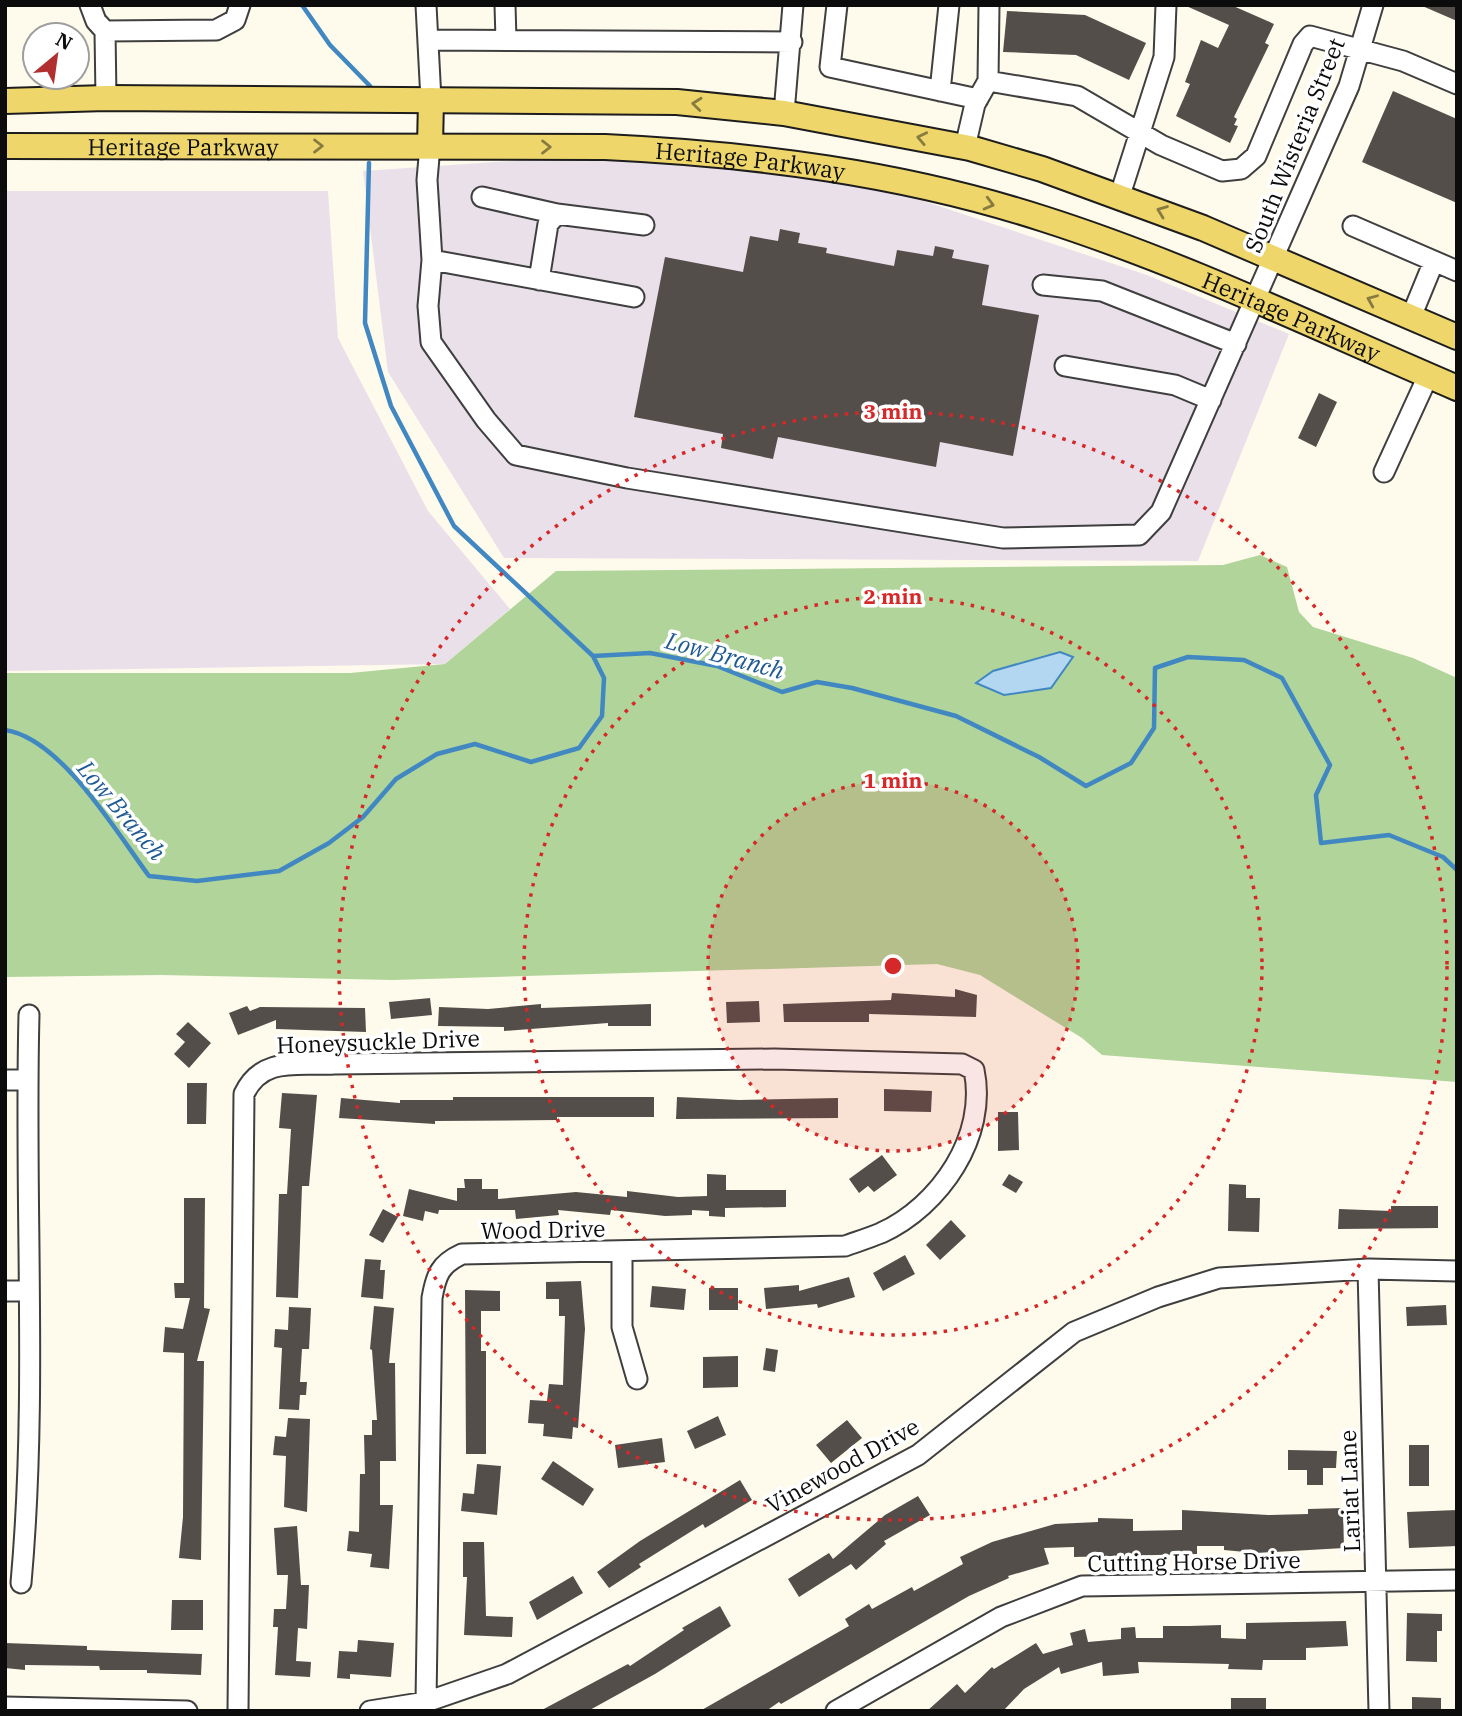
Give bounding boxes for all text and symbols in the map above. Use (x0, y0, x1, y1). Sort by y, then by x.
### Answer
north arrow (21, 21, 91, 91)
text: N (52, 27, 77, 55)
street label: South Wisteria Street (1237, 33, 1351, 257)
one-way arrow (691, 97, 702, 112)
street label: Heritage Parkway (87, 131, 279, 161)
one-way arrow (916, 132, 928, 147)
street label: Heritage Parkway (654, 135, 848, 186)
one-way arrow (314, 138, 324, 154)
one-way arrow (541, 139, 552, 155)
one-way arrow (983, 196, 995, 210)
one-way arrow (1157, 206, 1169, 220)
street label: Heritage Parkway (1198, 264, 1386, 368)
one-way arrow (1366, 295, 1378, 309)
text: 3 min (864, 397, 922, 425)
text: 2 min (864, 582, 922, 610)
water label: Low Branch (661, 624, 788, 686)
water label: Low Branch (70, 752, 173, 867)
text: 1 min (864, 766, 922, 794)
centre of rings (881, 954, 905, 978)
street label: Honeysuckle Drive (276, 1022, 480, 1060)
street label: Wood Drive (480, 1213, 606, 1245)
street label: Vinewood Drive (760, 1411, 924, 1519)
street label: Lariat Lane (1332, 1429, 1366, 1553)
street label: Cutting Horse Drive (1087, 1544, 1301, 1578)

